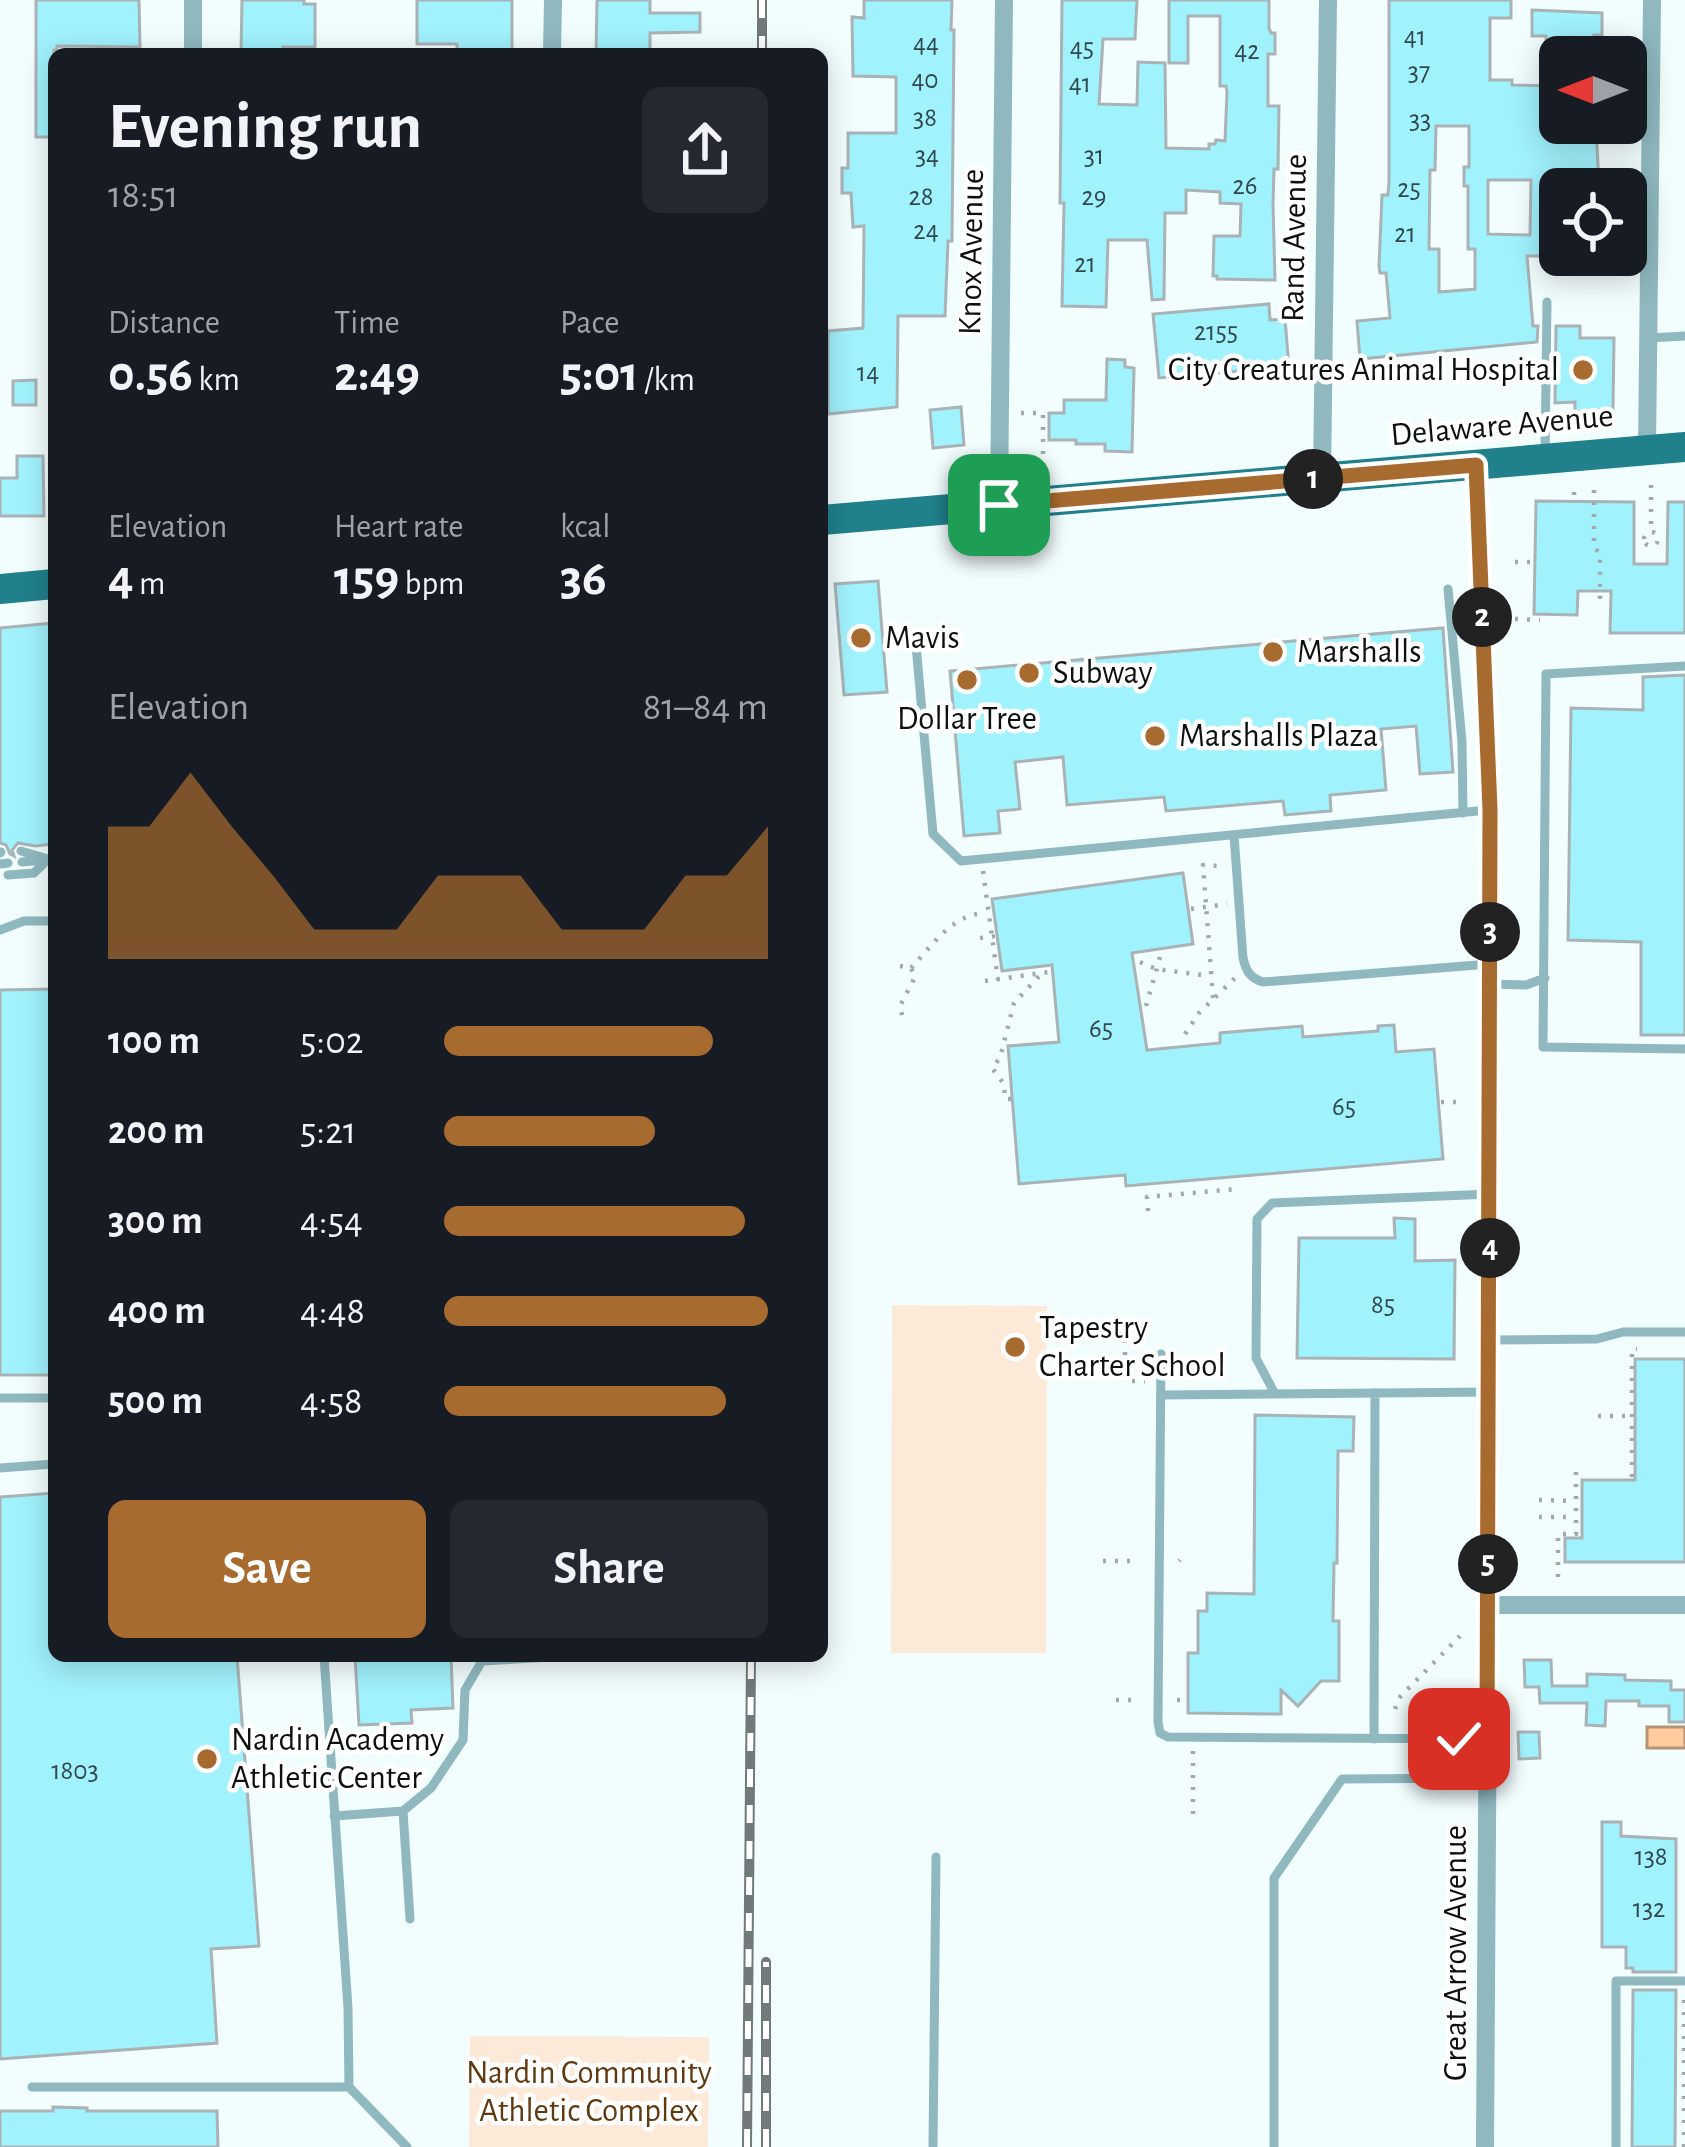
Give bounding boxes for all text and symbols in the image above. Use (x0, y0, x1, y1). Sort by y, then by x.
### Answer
house number: 41 (1404, 23, 1426, 50)
house number: 44 (913, 30, 939, 57)
house number: 45 (1070, 34, 1094, 61)
north arrow (1539, 36, 1647, 144)
map controls (1539, 36, 1647, 276)
house number: 42 (1234, 37, 1260, 64)
house number: 37 (1408, 58, 1430, 85)
house number: 40 (911, 66, 939, 93)
house number: 41 (1069, 70, 1091, 97)
button: share (642, 87, 768, 213)
text: Evening run (108, 94, 422, 160)
house number: 38 (913, 104, 937, 131)
house number: 33 (1409, 106, 1431, 133)
house number: 34 (915, 142, 939, 169)
house number: 31 (1084, 142, 1104, 169)
street label: Rand Avenue (1277, 154, 1313, 322)
button: locate (1539, 168, 1647, 276)
street label: Knox Avenue (954, 169, 990, 335)
house number: 26 (1233, 172, 1257, 199)
house number: 25 (1397, 175, 1421, 202)
text: 18:51 (108, 176, 179, 215)
house number: 28 (908, 183, 934, 210)
house number: 29 (1082, 183, 1106, 210)
house number: 24 (913, 217, 939, 244)
house number: 21 (1394, 220, 1416, 247)
house number: 21 (1074, 250, 1096, 277)
text: Distance (108, 307, 220, 340)
text: Time (334, 307, 400, 340)
text: Pace (560, 307, 619, 340)
house number: 2155 (1194, 318, 1238, 345)
text: 0.56 (108, 349, 193, 400)
text: 2:49 (334, 349, 420, 400)
text: 5:01 (560, 349, 639, 400)
place label: City Creatures Animal Hospital (1168, 354, 1559, 387)
marker: City Creatures Animal Hospital (1570, 357, 1596, 383)
house number: 14 (857, 359, 879, 386)
text: km (193, 364, 240, 397)
text: /km (639, 364, 695, 397)
street label: Delaware Avenue (1389, 400, 1615, 452)
pin: 1 (1283, 449, 1343, 509)
pin (948, 454, 1050, 556)
text: 1 (1307, 462, 1319, 495)
icon: arrive (966, 472, 1032, 538)
text: Elevation (108, 511, 227, 544)
text: Heart rate (334, 511, 464, 544)
text: kcal (560, 511, 610, 544)
text: 4 (108, 553, 134, 604)
text: 159 (334, 553, 399, 604)
text: 36 (560, 553, 607, 604)
text: m (134, 568, 166, 601)
text: bpm (399, 568, 464, 601)
pin: 2 (1452, 587, 1512, 647)
text: 2 (1474, 600, 1490, 633)
place label: Mavis (885, 622, 960, 655)
marker: Mavis (848, 625, 874, 651)
place label: Marshalls (1297, 636, 1421, 669)
marker: Marshalls (1260, 639, 1286, 665)
place label: Subway (1053, 657, 1153, 690)
marker: Subway (1016, 660, 1042, 686)
marker: Dollar Tree (954, 667, 980, 693)
text: Elevation (108, 688, 249, 727)
text: 81–84 m (643, 688, 768, 727)
place label: Dollar Tree (897, 703, 1037, 736)
place label: Marshalls Plaza (1179, 720, 1378, 753)
marker: Marshalls Plaza (1142, 723, 1168, 749)
pin: 3 (1460, 902, 1520, 962)
text: 3 (1483, 915, 1497, 948)
house number: 65 (1089, 1015, 1113, 1042)
text: 100 m (108, 1022, 200, 1061)
text: 5:02 (300, 1022, 364, 1061)
house number: 65 (1332, 1093, 1356, 1120)
text: 200 m (108, 1112, 204, 1151)
text: 5:21 (300, 1112, 356, 1151)
text: 300 m (108, 1202, 203, 1241)
text: 4:54 (300, 1202, 363, 1241)
pin: 4 (1460, 1218, 1520, 1278)
text: 4 (1482, 1231, 1498, 1264)
house number: 85 (1371, 1291, 1395, 1318)
text: 400 m (108, 1292, 206, 1331)
text: 4:48 (300, 1292, 365, 1331)
place label: Tapestry Charter School (1039, 1312, 1226, 1383)
marker: Tapestry Charter School (1002, 1334, 1028, 1360)
text: 500 m (108, 1382, 203, 1421)
text: 4:58 (300, 1382, 362, 1421)
button: Save (108, 1500, 426, 1638)
button: Share (450, 1500, 768, 1638)
pin: 5 (1458, 1534, 1518, 1594)
text: 5 (1481, 1547, 1495, 1580)
pin (1408, 1688, 1510, 1790)
icon: check (1426, 1706, 1492, 1772)
place label: Nardin Academy Athletic Center (231, 1724, 444, 1795)
marker: Nardin Academy Athletic Center (194, 1746, 220, 1772)
house number: 1803 (51, 1757, 99, 1784)
street label: Great Arrow Avenue (1440, 1825, 1473, 2081)
house number: 138 (1634, 1843, 1668, 1870)
house number: 132 (1633, 1895, 1665, 1922)
park label: Nardin Community Athletic Complex (466, 2057, 712, 2128)

